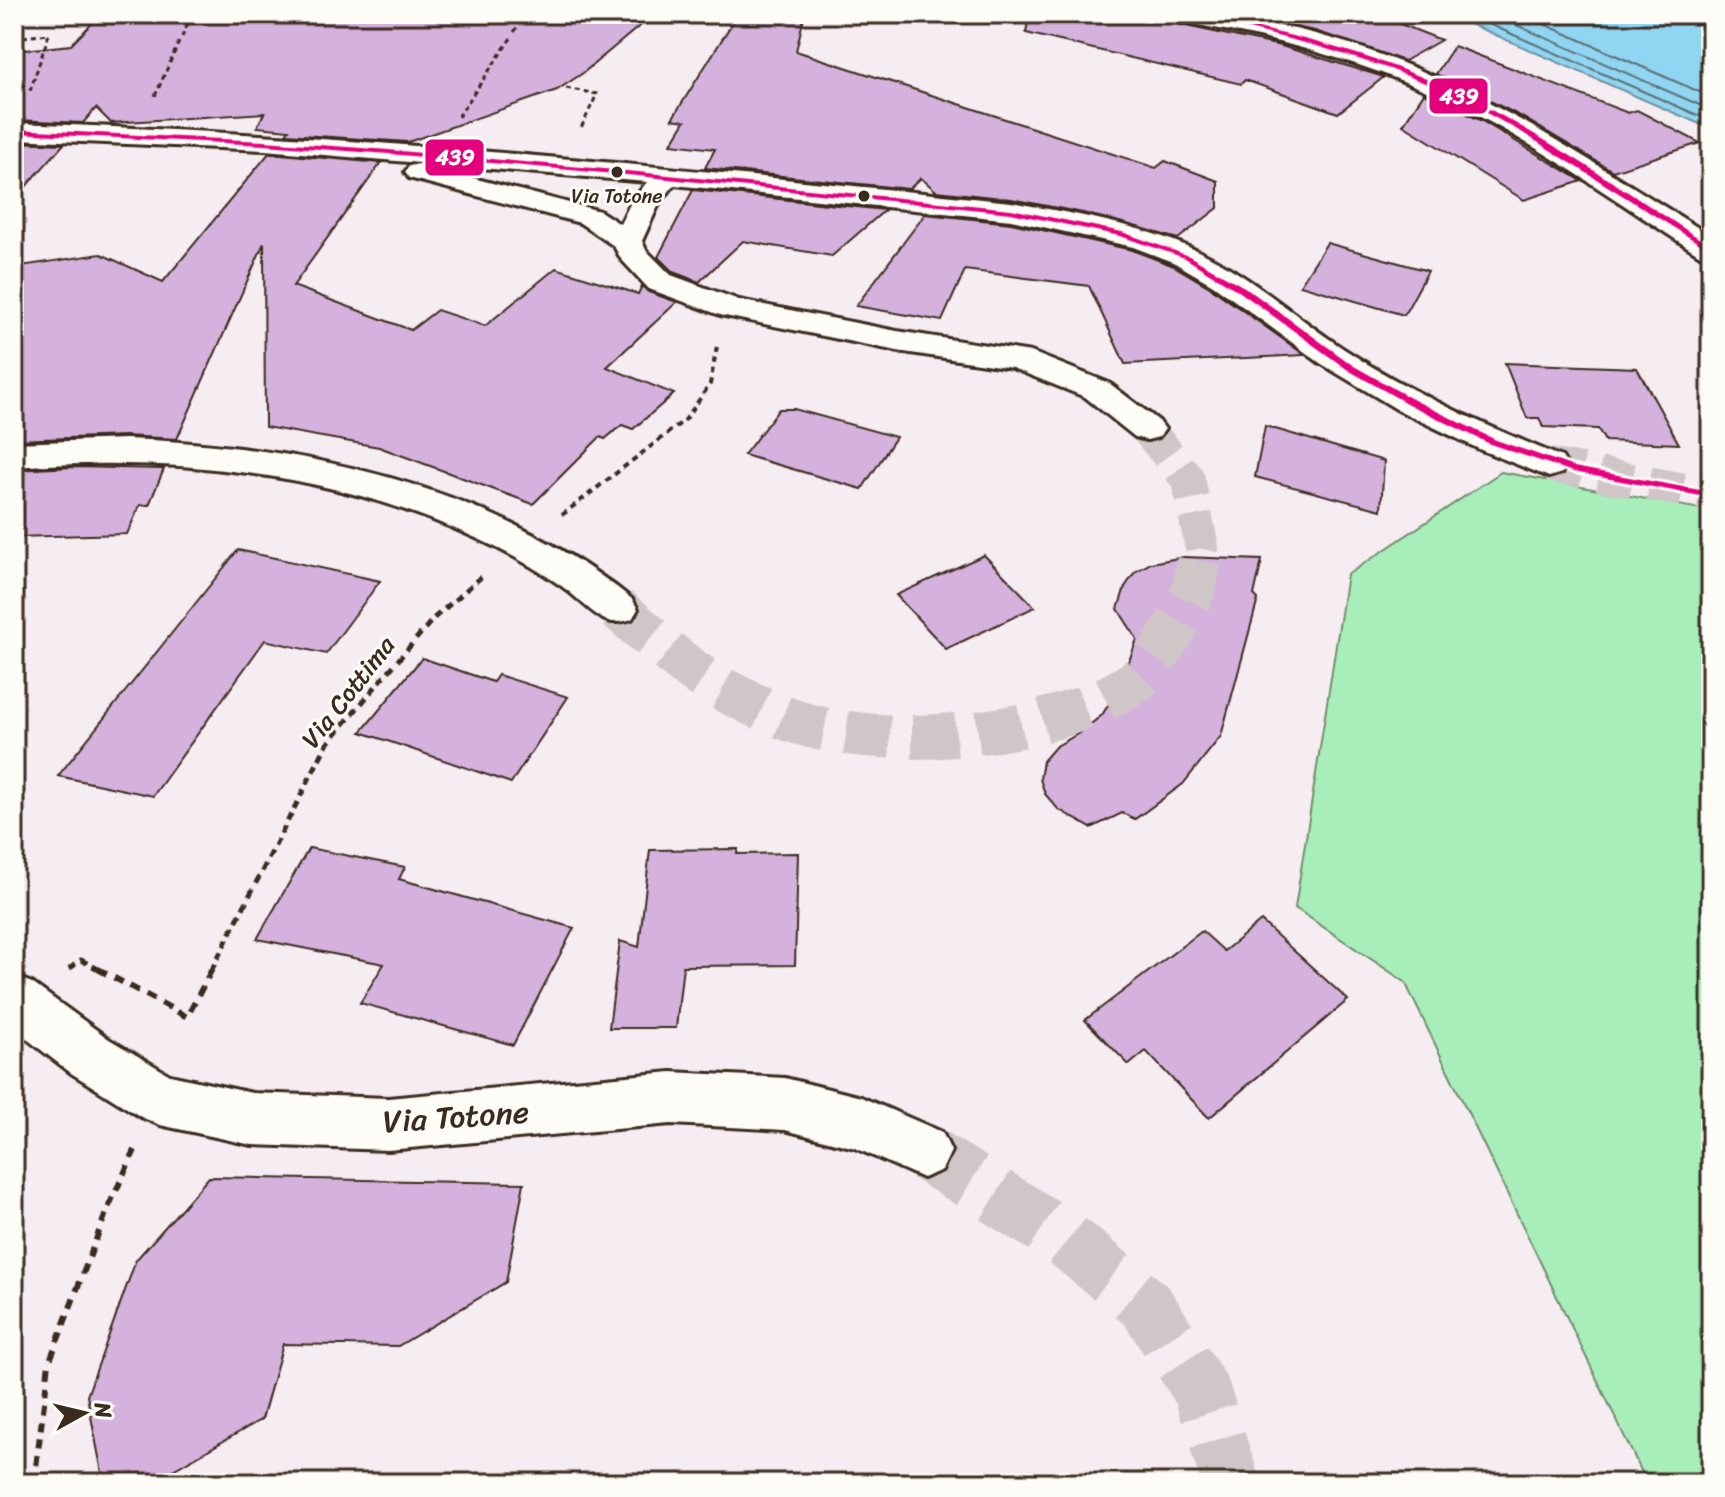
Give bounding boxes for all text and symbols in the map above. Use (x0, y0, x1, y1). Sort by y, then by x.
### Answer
line badge: 439 (1428, 77, 1489, 115)
text: 439 (1438, 77, 1479, 116)
line badge: 439 (424, 138, 485, 177)
text: 439 (434, 138, 475, 177)
marker: Via Totone (609, 164, 625, 180)
place label: Via Totone (571, 179, 663, 214)
unlabelled marker (856, 188, 872, 204)
street label: Via Cottima (289, 625, 408, 759)
street label: Via Totone (381, 1083, 531, 1151)
north arrow (44, 1373, 124, 1453)
text: N (83, 1399, 124, 1421)

